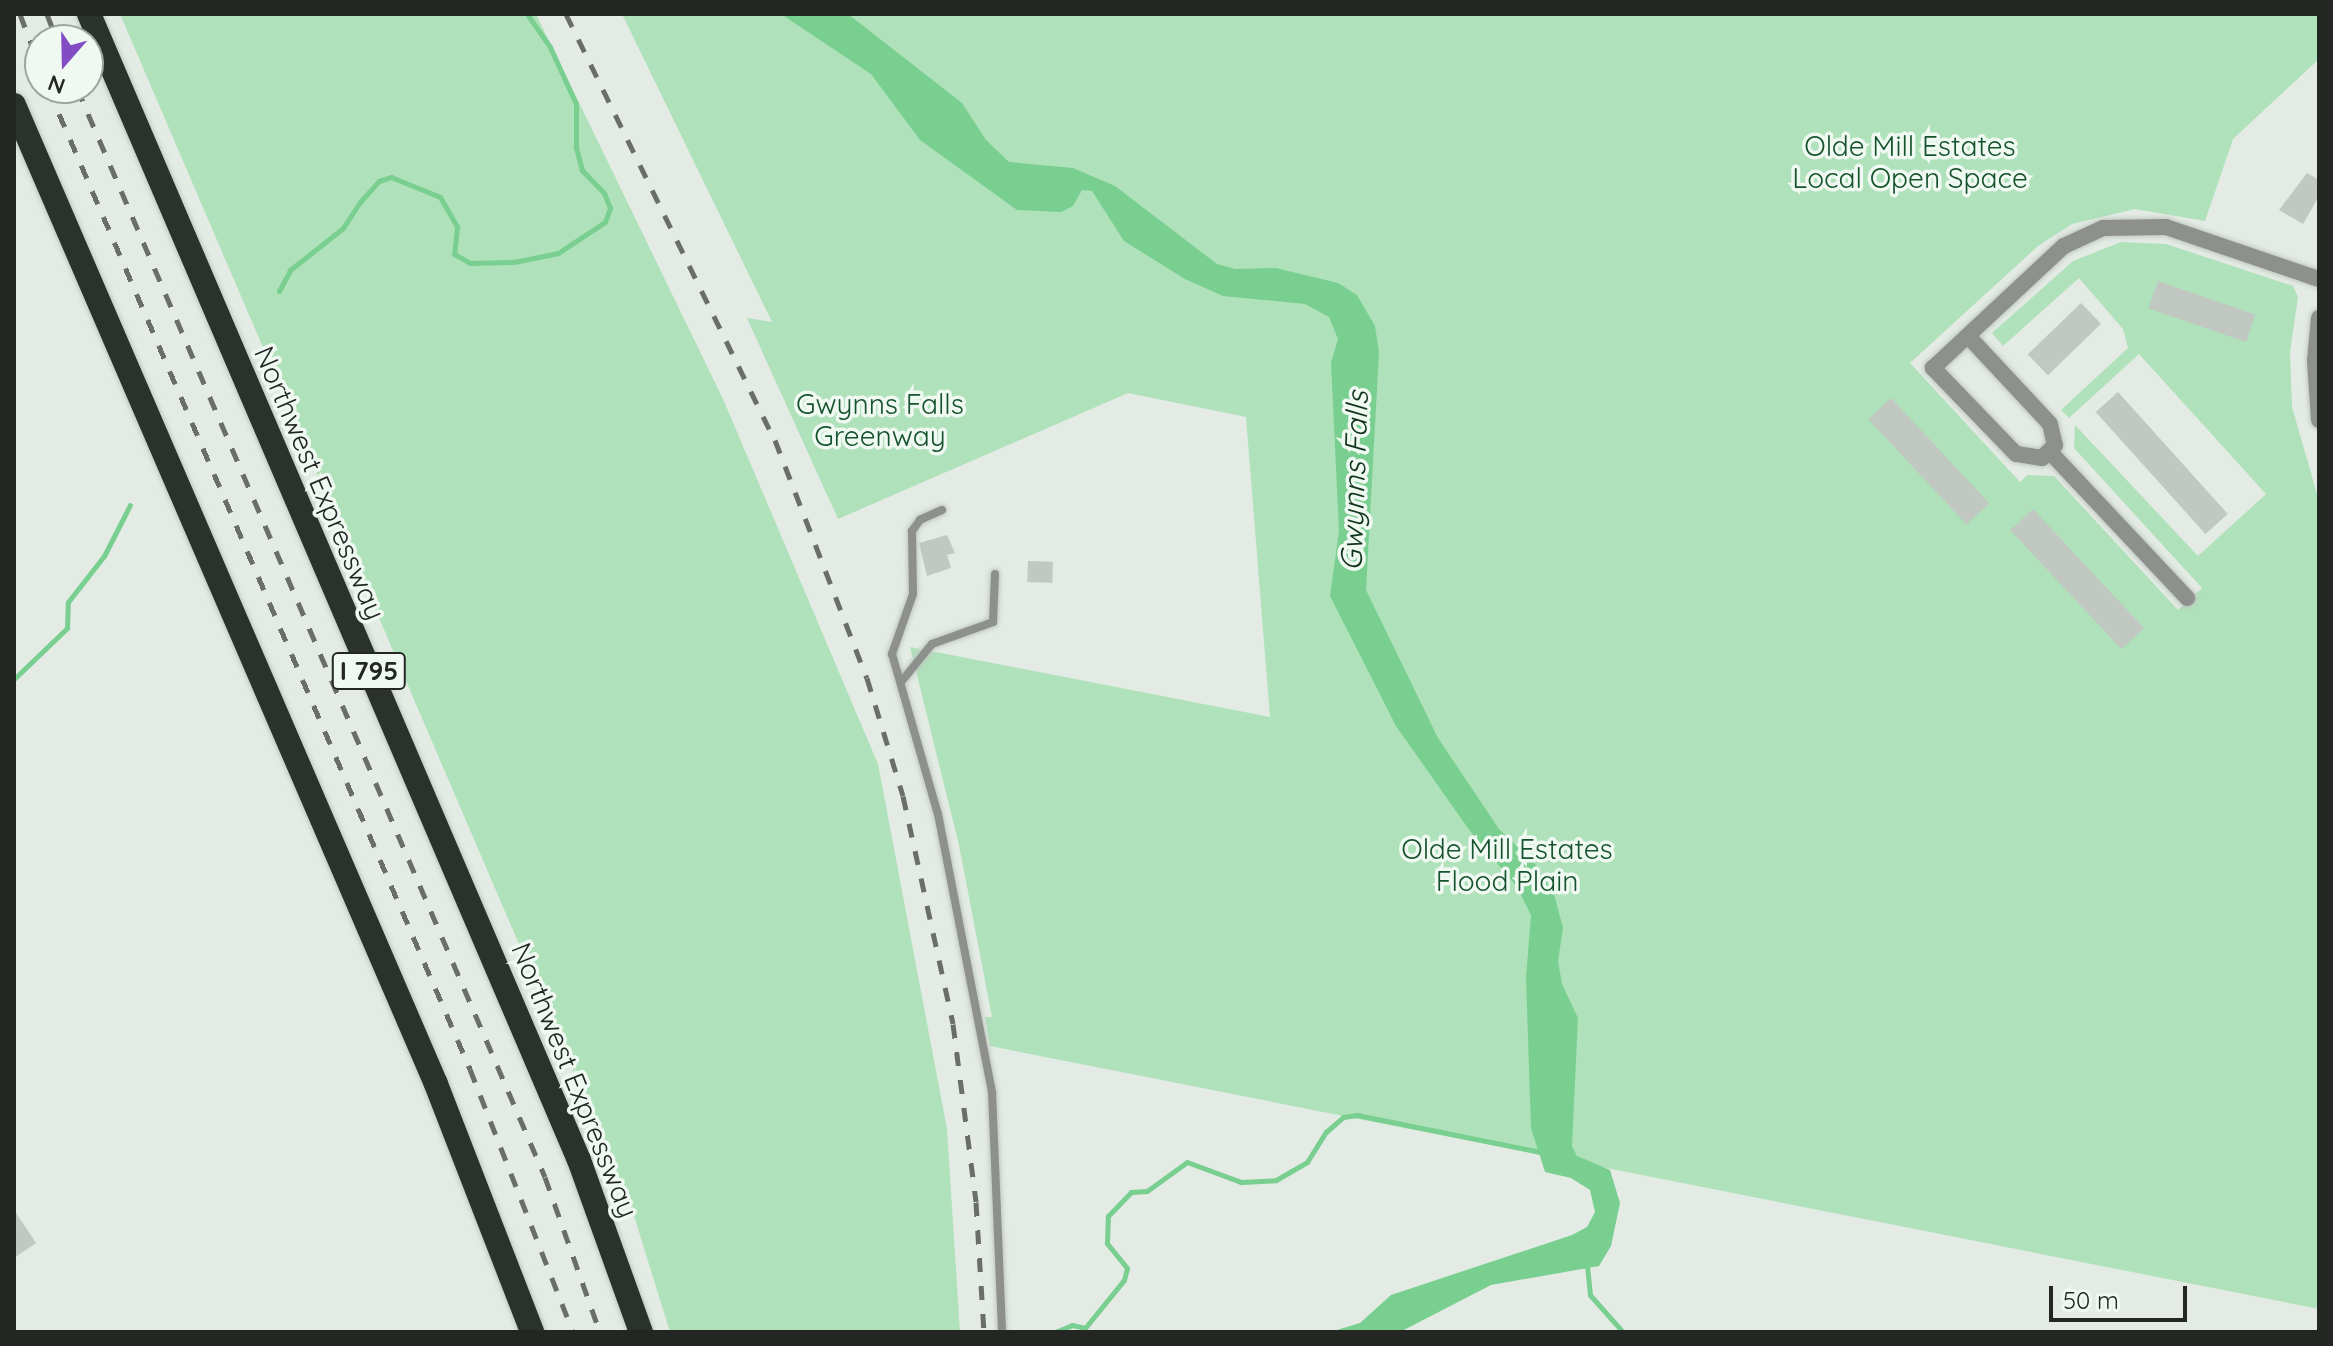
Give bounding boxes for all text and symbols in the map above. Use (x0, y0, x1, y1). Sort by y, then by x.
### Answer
north arrow (24, 24, 104, 104)
text: N (44, 69, 69, 101)
park label: Olde Mill Estates Local Open Space (1792, 129, 2028, 195)
street label: Northwest Expressway (247, 341, 393, 625)
park label: Gwynns Falls Greenway (796, 387, 964, 453)
water label: Gwynns Falls (1333, 391, 1375, 571)
road number: I 795 (331, 649, 407, 693)
park label: Olde Mill Estates Flood Plain (1401, 832, 1613, 898)
street label: Northwest Expressway (504, 938, 646, 1222)
scale bar (2053, 1270, 2191, 1320)
text: 50 m (2063, 1285, 2119, 1315)

